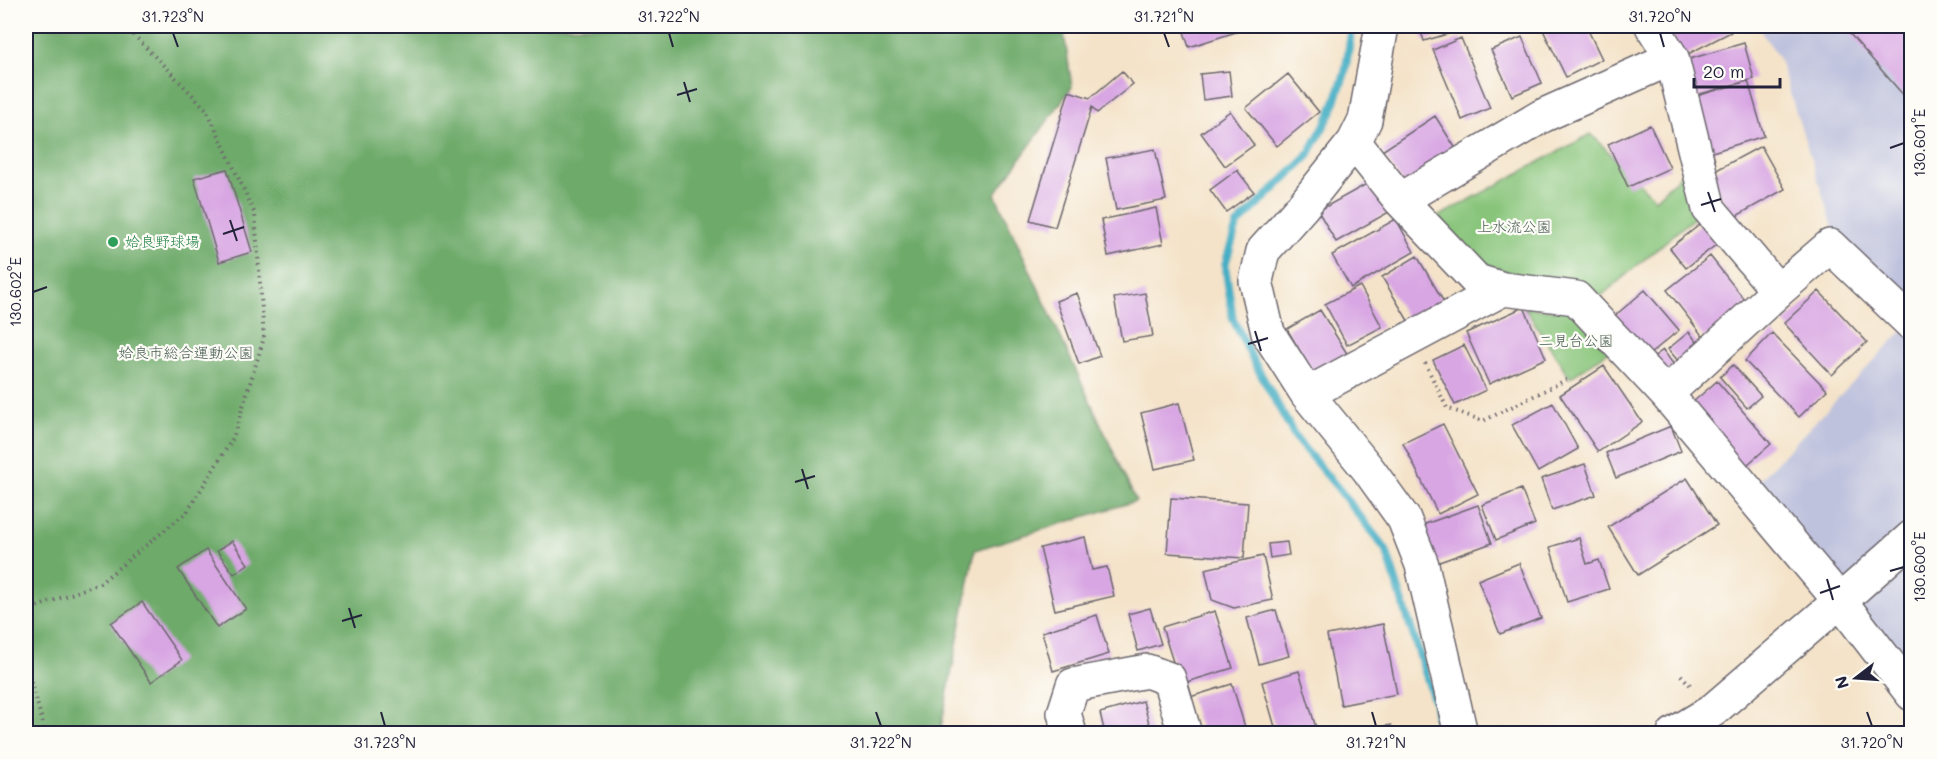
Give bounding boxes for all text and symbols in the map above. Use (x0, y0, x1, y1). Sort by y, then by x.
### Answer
text: 31.723°N (142, 6, 204, 26)
text: 31.722°N (638, 6, 700, 26)
text: 31.721°N (1134, 6, 1194, 26)
text: 31.720°N (1629, 6, 1691, 26)
scale bar (1694, 51, 1780, 89)
text: 20 m (1703, 59, 1744, 83)
text: 130.601°E (1909, 108, 1929, 177)
park label: 上水流公園 (1476, 216, 1552, 236)
place label: 姶良野球場 (125, 231, 200, 251)
marker: 姶良野球場 (106, 235, 120, 249)
text: 130.602°E (5, 256, 25, 327)
park label: 二見台公園 (1538, 330, 1614, 350)
park label: 姶良市総合運動公園 (118, 342, 254, 362)
text: 130.600°E (1909, 531, 1929, 603)
north arrow (1826, 648, 1886, 708)
text: N (1829, 674, 1853, 691)
text: 31.723°N (354, 732, 416, 752)
text: 31.722°N (850, 732, 912, 752)
text: 31.721°N (1346, 732, 1406, 752)
text: 31.720°N (1841, 732, 1903, 752)

